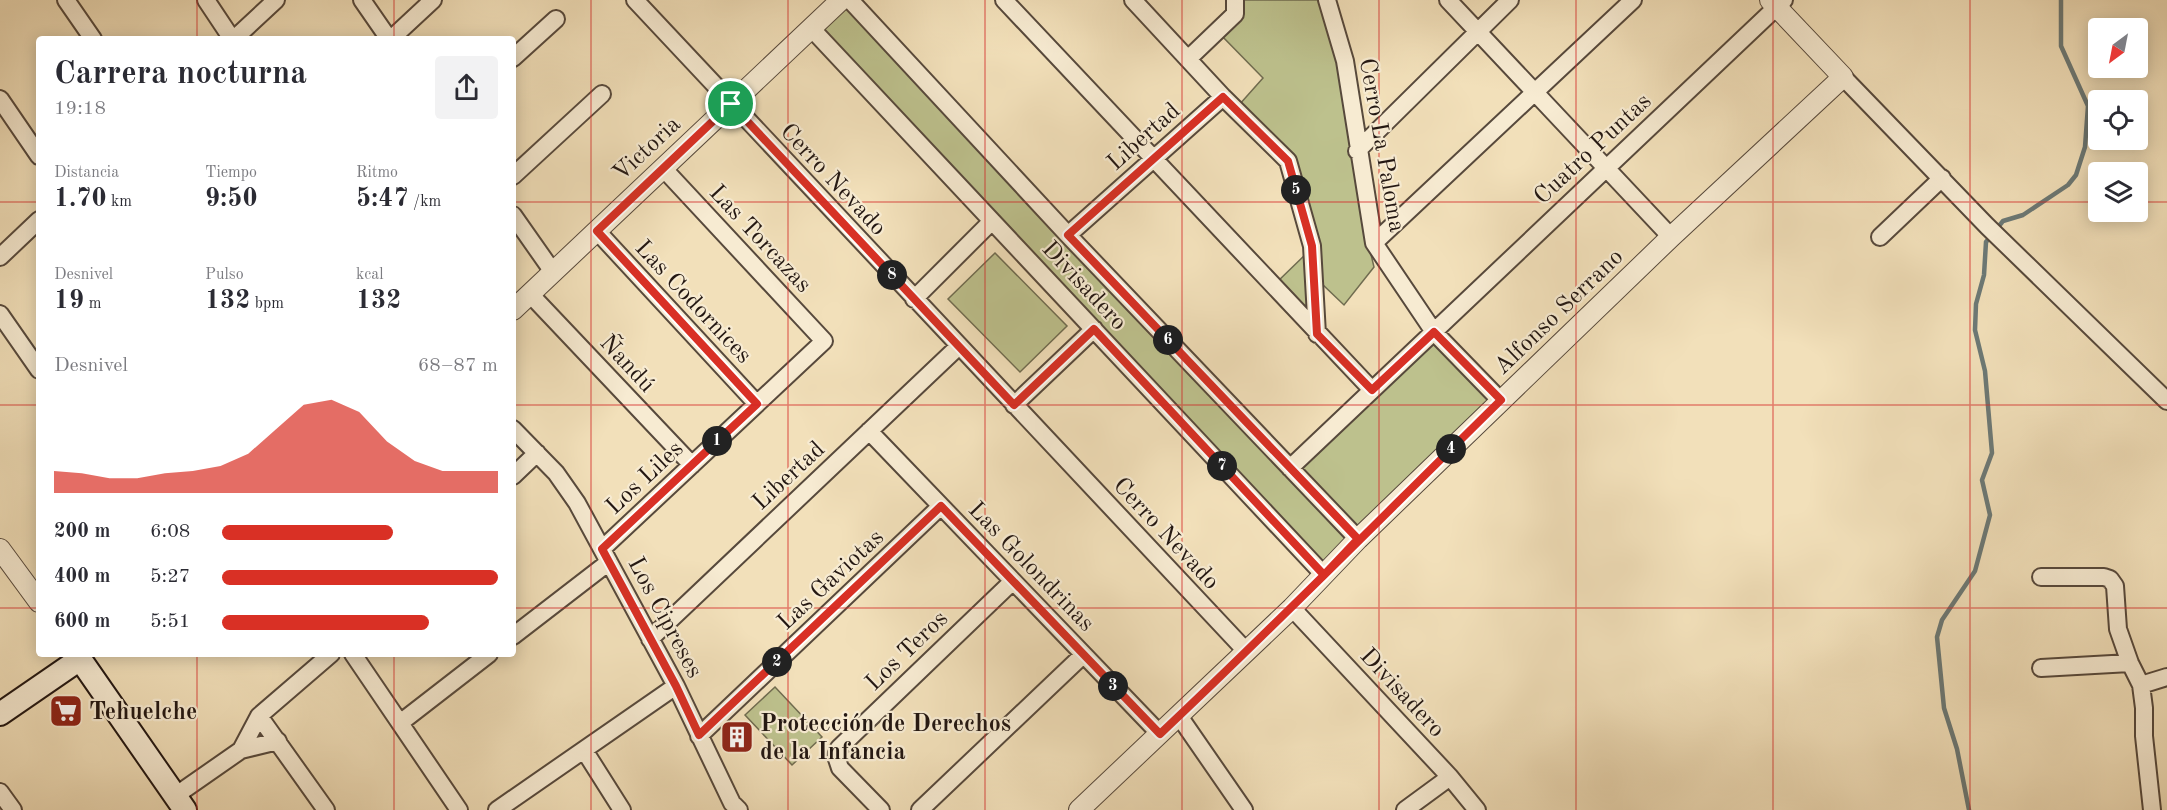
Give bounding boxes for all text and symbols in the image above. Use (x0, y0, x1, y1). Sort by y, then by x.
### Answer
north arrow (2088, 18, 2148, 78)
map controls (2088, 18, 2148, 222)
button: share (435, 56, 498, 119)
street label: Cerro La Paloma (1354, 56, 1408, 234)
text: Carrera nocturna (54, 58, 307, 91)
pin (705, 78, 756, 129)
icon: arrive (714, 87, 747, 120)
street label: Cuatro Puntas (1530, 89, 1657, 210)
button: locate (2088, 90, 2148, 150)
text: 19:18 (54, 99, 106, 119)
street label: Libertad (1103, 99, 1185, 176)
street label: Victoria (609, 112, 686, 187)
street label: Cerro Nevado (775, 120, 890, 241)
button: layers (2088, 162, 2148, 222)
text: Distancia (54, 165, 119, 181)
text: Tiempo (205, 165, 257, 181)
text: Ritmo (356, 165, 398, 181)
pin: 5 (1281, 175, 1311, 205)
street label: Las Torcazas (704, 181, 815, 298)
text: 5 (1291, 182, 1301, 198)
text: 1.70 (54, 186, 107, 212)
text: 9:50 (205, 186, 258, 212)
text: 5:47 (356, 186, 409, 212)
text: km (107, 194, 132, 210)
text: /km (409, 194, 441, 210)
street label: Las Codornices (630, 236, 755, 369)
street label: Divisadero (1037, 237, 1131, 335)
street label: Alfonso Serrano (1490, 245, 1628, 380)
pin: 8 (877, 260, 907, 290)
text: Desnivel (54, 267, 113, 283)
text: Pulso (205, 267, 244, 283)
text: kcal (356, 267, 384, 283)
text: 8 (887, 267, 897, 283)
text: 19 (54, 288, 84, 314)
text: 132 (205, 288, 250, 314)
text: 132 (356, 288, 401, 314)
text: m (84, 296, 101, 312)
text: bpm (250, 296, 284, 312)
pin: 6 (1153, 325, 1183, 355)
street label: Ñandú (594, 328, 663, 398)
text: 6 (1163, 332, 1173, 348)
text: Desnivel (54, 356, 128, 376)
text: 68–87 m (418, 356, 498, 376)
pin: 1 (702, 426, 732, 456)
text: 1 (712, 433, 722, 449)
pin: 4 (1436, 434, 1466, 464)
street label: Los Liles (602, 437, 689, 520)
street label: Libertad (749, 438, 830, 515)
text: 4 (1446, 441, 1456, 457)
pin: 7 (1207, 451, 1237, 481)
text: 7 (1217, 458, 1227, 474)
street label: Cerro Nevado (1108, 474, 1223, 595)
street label: Las Golondrinas (963, 498, 1098, 637)
text: 200 m (54, 522, 110, 542)
text: 6:08 (150, 522, 190, 542)
street label: Las Gaviotas (774, 526, 889, 635)
street label: Los Cipreses (622, 554, 706, 682)
text: 400 m (54, 567, 110, 587)
text: 5:27 (150, 567, 190, 587)
street label: Los Teros (862, 607, 953, 696)
text: 600 m (54, 612, 110, 632)
text: 5:51 (150, 612, 190, 632)
street label: Divisadero (1355, 644, 1449, 742)
pin: 2 (762, 647, 792, 677)
text: 2 (772, 654, 782, 670)
pin: 3 (1098, 671, 1128, 701)
text: 3 (1108, 678, 1118, 694)
supermarket icon: Tehuelche (48, 693, 84, 729)
place label: Tehuelche (89, 701, 197, 725)
place label: Protección de Derechos de la Infancia (760, 713, 1011, 765)
building icon: Protección de Derechos de la Infancia (719, 719, 755, 755)

